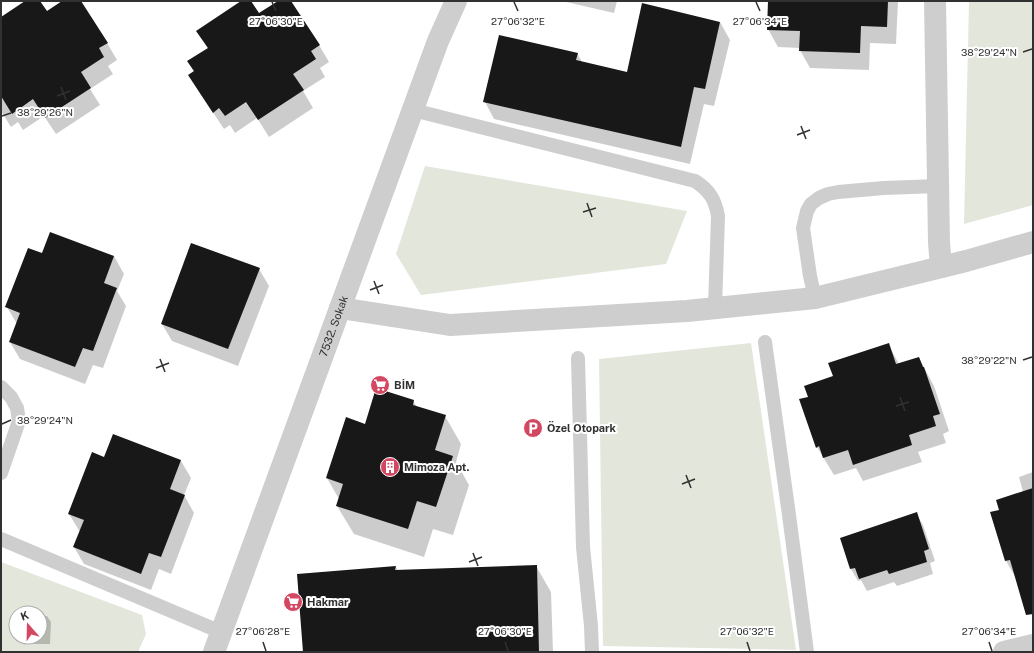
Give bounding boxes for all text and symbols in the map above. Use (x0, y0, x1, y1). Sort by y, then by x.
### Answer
text: 27°06'30"E (249, 15, 303, 27)
text: 27°06'32"E (491, 15, 545, 27)
text: 27°06'34"E (733, 15, 787, 27)
text: 38°29'24"N (961, 46, 1017, 58)
text: 38°29'26"N (17, 106, 73, 118)
street label: 7532. Sokak (317, 294, 350, 358)
text: 38°29'22"N (961, 354, 1017, 366)
supermarket icon: BİM (369, 374, 391, 396)
place label: BİM (394, 378, 415, 391)
text: 38°29'24"N (17, 414, 73, 426)
parking icon: Özel Otopark (522, 417, 544, 439)
place label: Özel Otopark (547, 420, 617, 434)
building icon: Mimoza Apt. (379, 456, 401, 478)
place label: Mimoza Apt. (404, 461, 469, 473)
supermarket icon: Hakmar (282, 591, 304, 613)
place label: Hakmar (307, 596, 349, 608)
north arrow (8, 605, 48, 645)
text: K (19, 609, 30, 623)
text: 27°06'28"E (236, 625, 290, 637)
text: 27°06'30"E (478, 625, 532, 637)
text: 27°06'32"E (720, 625, 774, 637)
text: 27°06'34"E (962, 625, 1016, 637)

